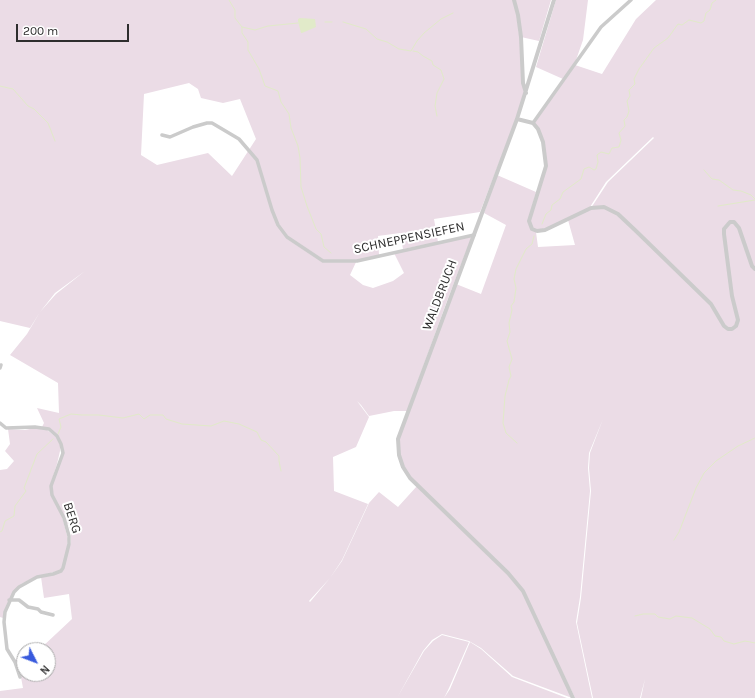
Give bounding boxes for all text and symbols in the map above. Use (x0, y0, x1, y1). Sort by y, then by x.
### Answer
scale bar (18, 16, 131, 42)
text: 200 m (23, 24, 58, 38)
street label: SCHNEPPENSIEFEN (352, 219, 466, 257)
street label: WALDBRUCH (419, 257, 461, 333)
street label: BERG (60, 501, 84, 535)
north arrow (16, 642, 56, 682)
text: N (37, 662, 52, 677)

